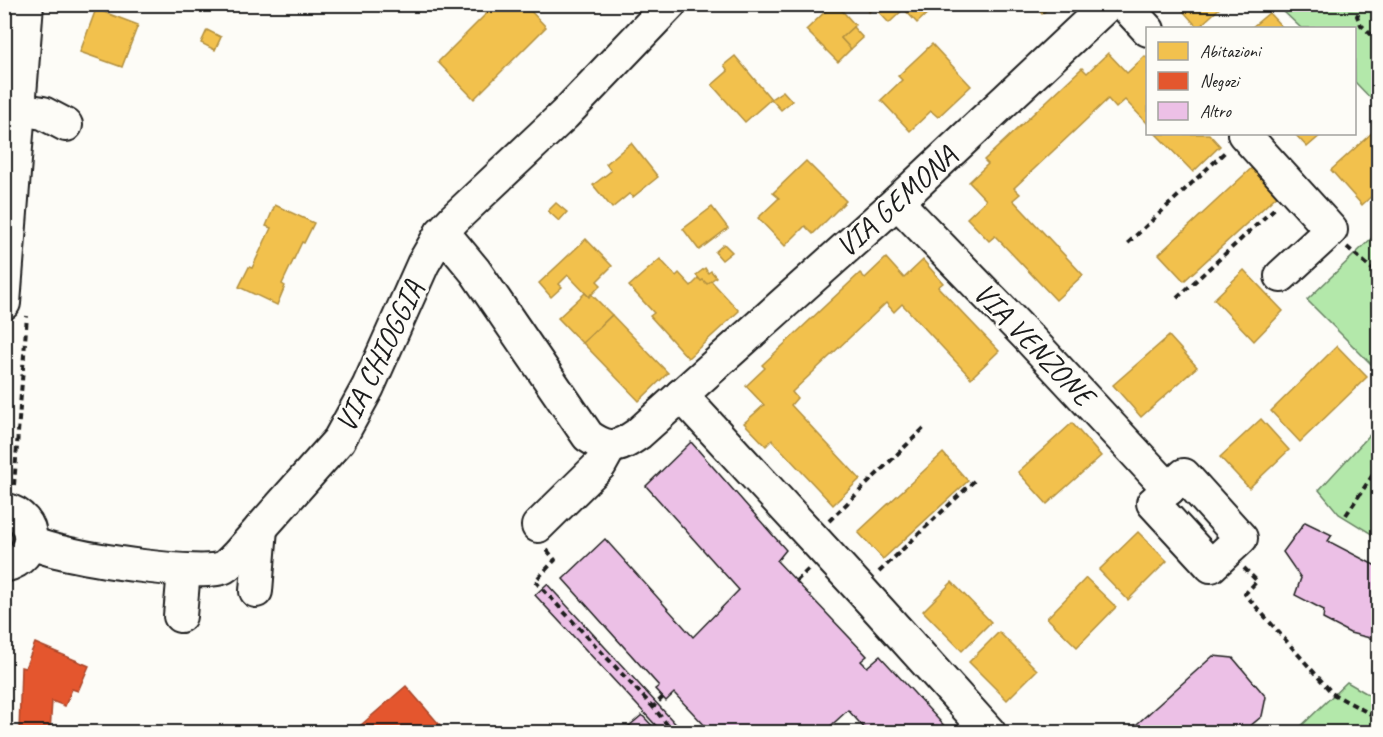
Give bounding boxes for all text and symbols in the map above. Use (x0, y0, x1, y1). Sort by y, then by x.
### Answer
legend (1146, 27, 1356, 135)
text: Abitazioni (1200, 40, 1263, 62)
text: Negozi (1200, 70, 1241, 92)
text: Altro (1200, 100, 1233, 122)
street label: VIA GEMONA (828, 136, 965, 265)
street label: VIA CHIOGGIA (326, 273, 432, 438)
street label: VIA VENZONE (966, 274, 1105, 417)

